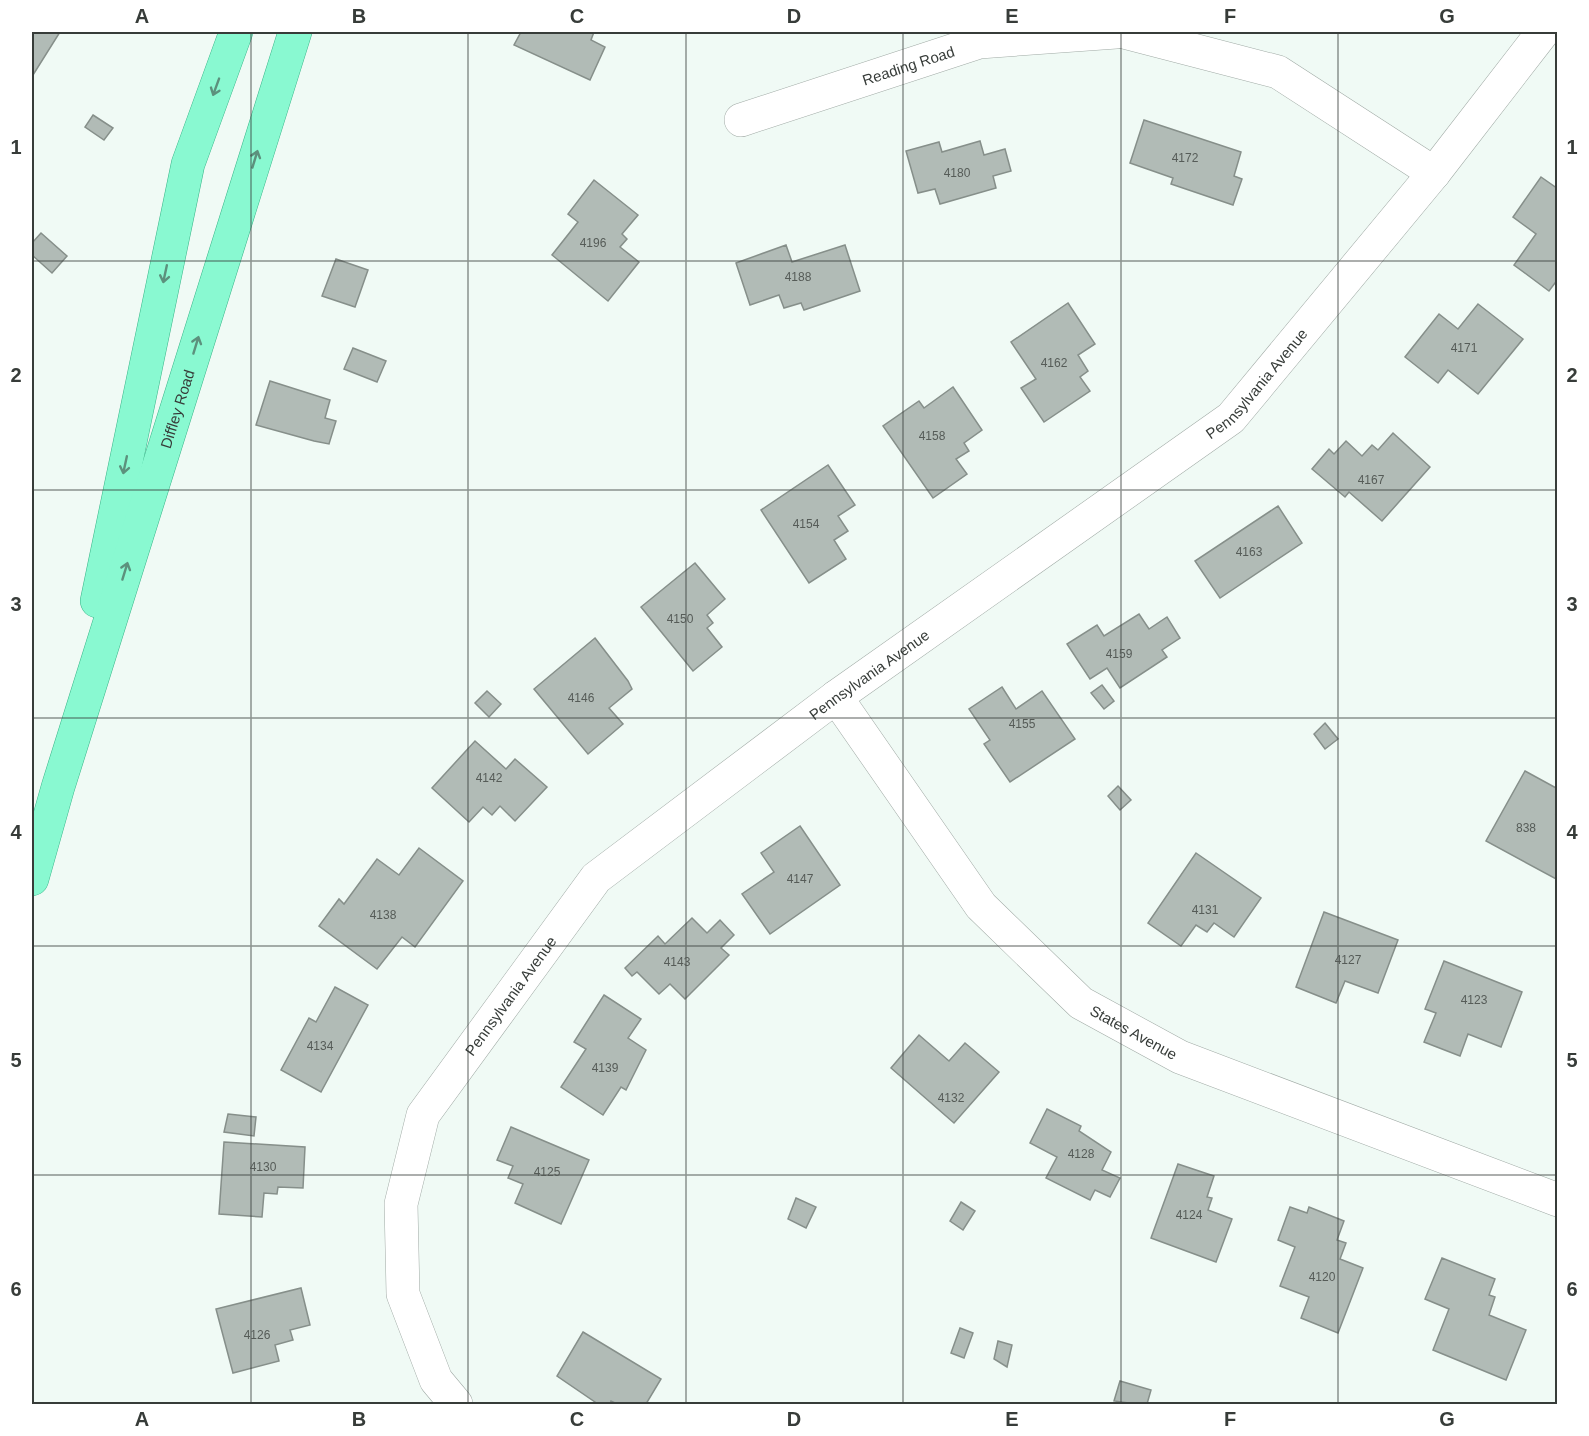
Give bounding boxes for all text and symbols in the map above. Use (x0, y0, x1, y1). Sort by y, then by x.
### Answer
text: A (135, 5, 149, 27)
text: B (352, 5, 366, 27)
text: C (570, 5, 584, 27)
text: D (787, 5, 801, 27)
text: E (1005, 5, 1019, 27)
text: F (1224, 5, 1236, 27)
text: G (1439, 5, 1455, 27)
street label: Reading Road (860, 42, 956, 88)
one-way arrow (210, 77, 221, 95)
text: 1 (10, 136, 22, 158)
text: 1 (1566, 136, 1578, 158)
one-way arrow (250, 150, 261, 169)
house number: 4172 (1172, 151, 1199, 165)
house number: 4180 (944, 166, 971, 180)
house number: 4196 (580, 236, 607, 250)
one-way arrow (159, 264, 170, 283)
house number: 4188 (785, 270, 812, 284)
street label: Pennsylvania Avenue (1202, 325, 1310, 442)
one-way arrow (192, 336, 203, 355)
house number: 4171 (1451, 341, 1478, 355)
house number: 4162 (1041, 356, 1068, 370)
text: 2 (10, 364, 22, 386)
text: 2 (1566, 364, 1578, 386)
street label: Diffley Road (156, 367, 197, 450)
house number: 4158 (919, 429, 946, 443)
one-way arrow (119, 455, 130, 474)
house number: 4167 (1358, 473, 1385, 487)
house number: 4154 (793, 517, 820, 531)
house number: 4163 (1236, 545, 1263, 559)
one-way arrow (121, 562, 132, 581)
text: 3 (10, 593, 22, 615)
text: 3 (1566, 593, 1578, 615)
house number: 4150 (667, 612, 694, 626)
street label: Pennsylvania Avenue (806, 626, 932, 723)
house number: 4159 (1106, 647, 1133, 661)
house number: 4146 (568, 691, 595, 705)
house number: 4155 (1009, 717, 1036, 731)
house number: 4142 (476, 771, 503, 785)
text: 4 (10, 821, 22, 843)
house number: 838 (1516, 821, 1536, 835)
text: 4 (1566, 821, 1578, 843)
house number: 4147 (787, 872, 814, 886)
house number: 4131 (1192, 903, 1219, 917)
house number: 4138 (370, 908, 397, 922)
street label: Pennsylvania Avenue (461, 933, 559, 1058)
house number: 4127 (1335, 953, 1362, 967)
house number: 4143 (664, 955, 691, 969)
house number: 4123 (1461, 993, 1488, 1007)
street label: States Avenue (1088, 1001, 1180, 1062)
house number: 4134 (307, 1039, 334, 1053)
text: 5 (10, 1049, 22, 1071)
text: 5 (1566, 1049, 1578, 1071)
house number: 4139 (592, 1061, 619, 1075)
house number: 4132 (938, 1091, 965, 1105)
house number: 4128 (1068, 1147, 1095, 1161)
house number: 4130 (250, 1160, 277, 1174)
house number: 4125 (534, 1165, 561, 1179)
house number: 4124 (1176, 1208, 1203, 1222)
house number: 4120 (1309, 1270, 1336, 1284)
text: 6 (10, 1278, 22, 1300)
text: 6 (1566, 1278, 1578, 1300)
house number: 4126 (244, 1328, 271, 1342)
text: A (135, 1408, 149, 1430)
text: B (352, 1408, 366, 1430)
text: C (570, 1408, 584, 1430)
text: D (787, 1408, 801, 1430)
text: E (1005, 1408, 1019, 1430)
text: F (1224, 1408, 1236, 1430)
text: G (1439, 1408, 1455, 1430)

